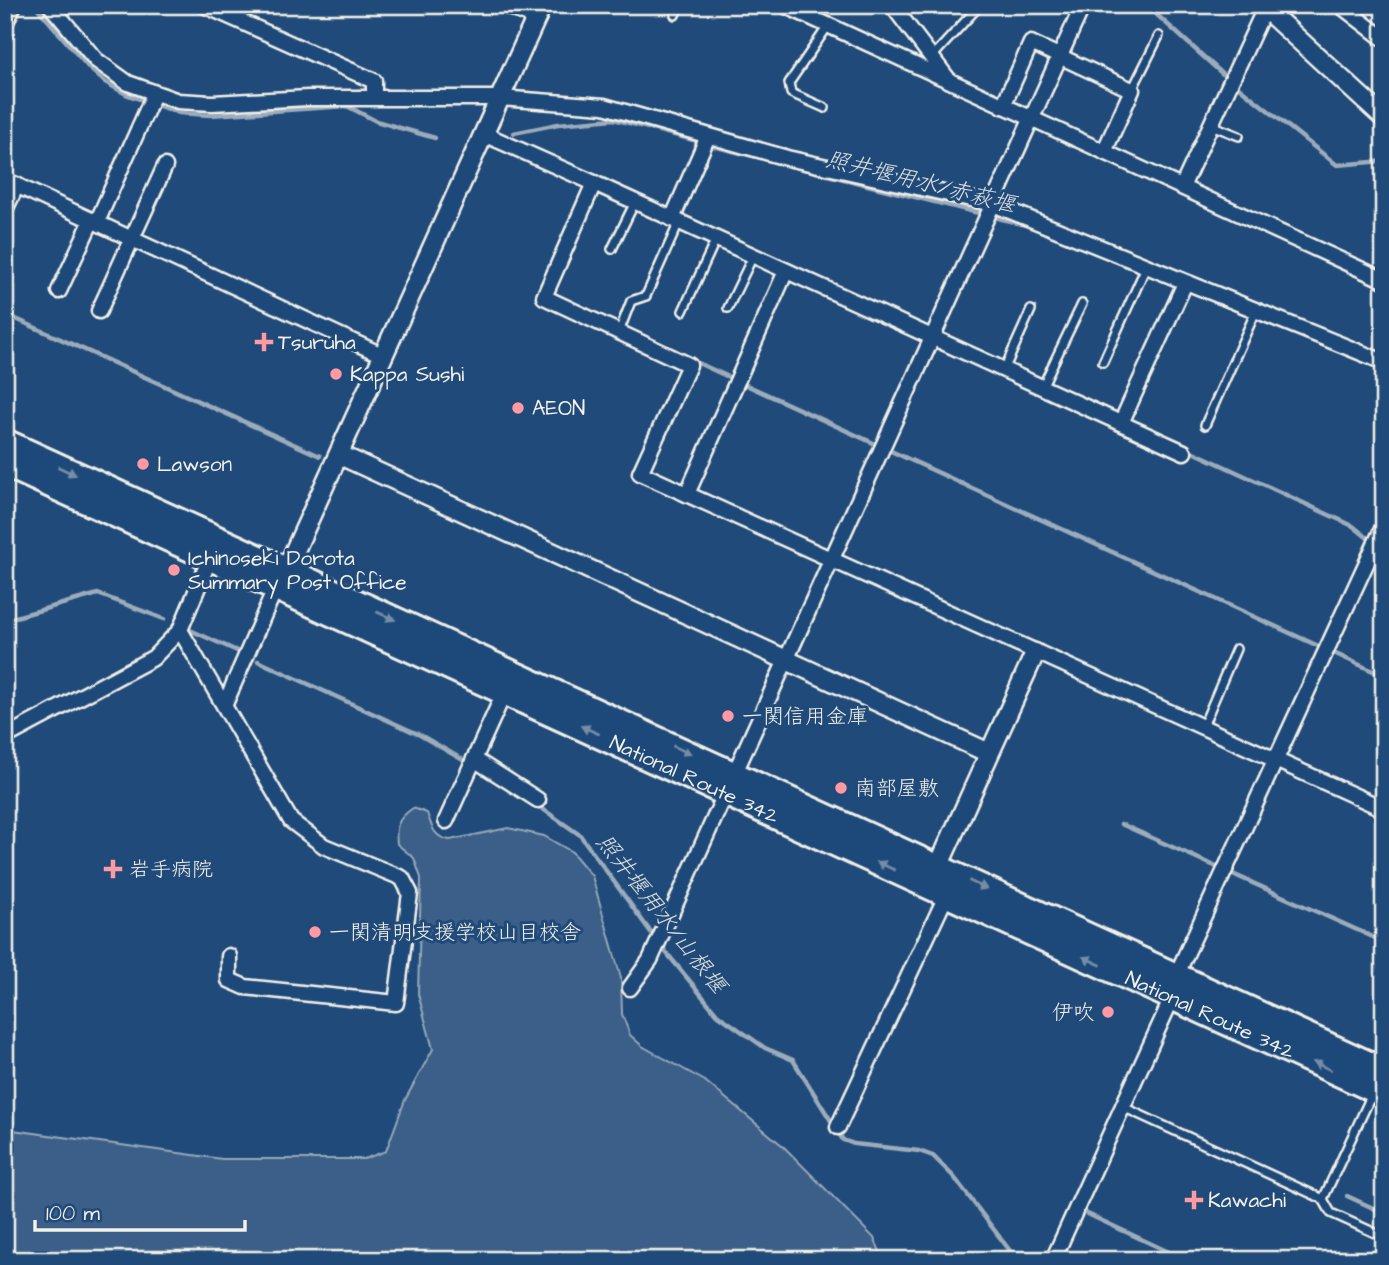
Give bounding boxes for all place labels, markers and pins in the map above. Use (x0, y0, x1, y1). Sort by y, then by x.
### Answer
place label: Tsuruha (278, 328, 356, 357)
marker: Tsuruha (256, 334, 272, 350)
place label: Kappa Sushi (350, 360, 464, 390)
marker: Kappa Sushi (328, 366, 344, 382)
place label: AEON (532, 394, 585, 423)
marker: AEON (510, 400, 526, 416)
place label: Lawson (157, 450, 232, 479)
marker: Lawson (135, 456, 151, 472)
place label: Ichinoseki Dorota Summary Post Office (188, 544, 407, 599)
marker: Ichinoseki Dorota Summary Post Office (166, 562, 182, 578)
place label: 一関信用金庫 (742, 702, 868, 731)
marker: 一関信用金庫 (720, 708, 736, 724)
place label: 南部屋敷 (855, 774, 939, 803)
marker: 南部屋敷 (833, 780, 849, 796)
place label: 岩手病院 (129, 855, 213, 884)
marker: 岩手病院 (103, 859, 123, 879)
place label: 一関清明支援学校山目校舎 (329, 918, 581, 947)
marker: 一関清明支援学校山目校舎 (307, 924, 323, 940)
place label: 伊吹 (1052, 998, 1094, 1027)
marker: 伊吹 (1100, 1004, 1116, 1020)
place label: Kawachi (1208, 1186, 1286, 1215)
marker: Kawachi (1186, 1192, 1202, 1208)

